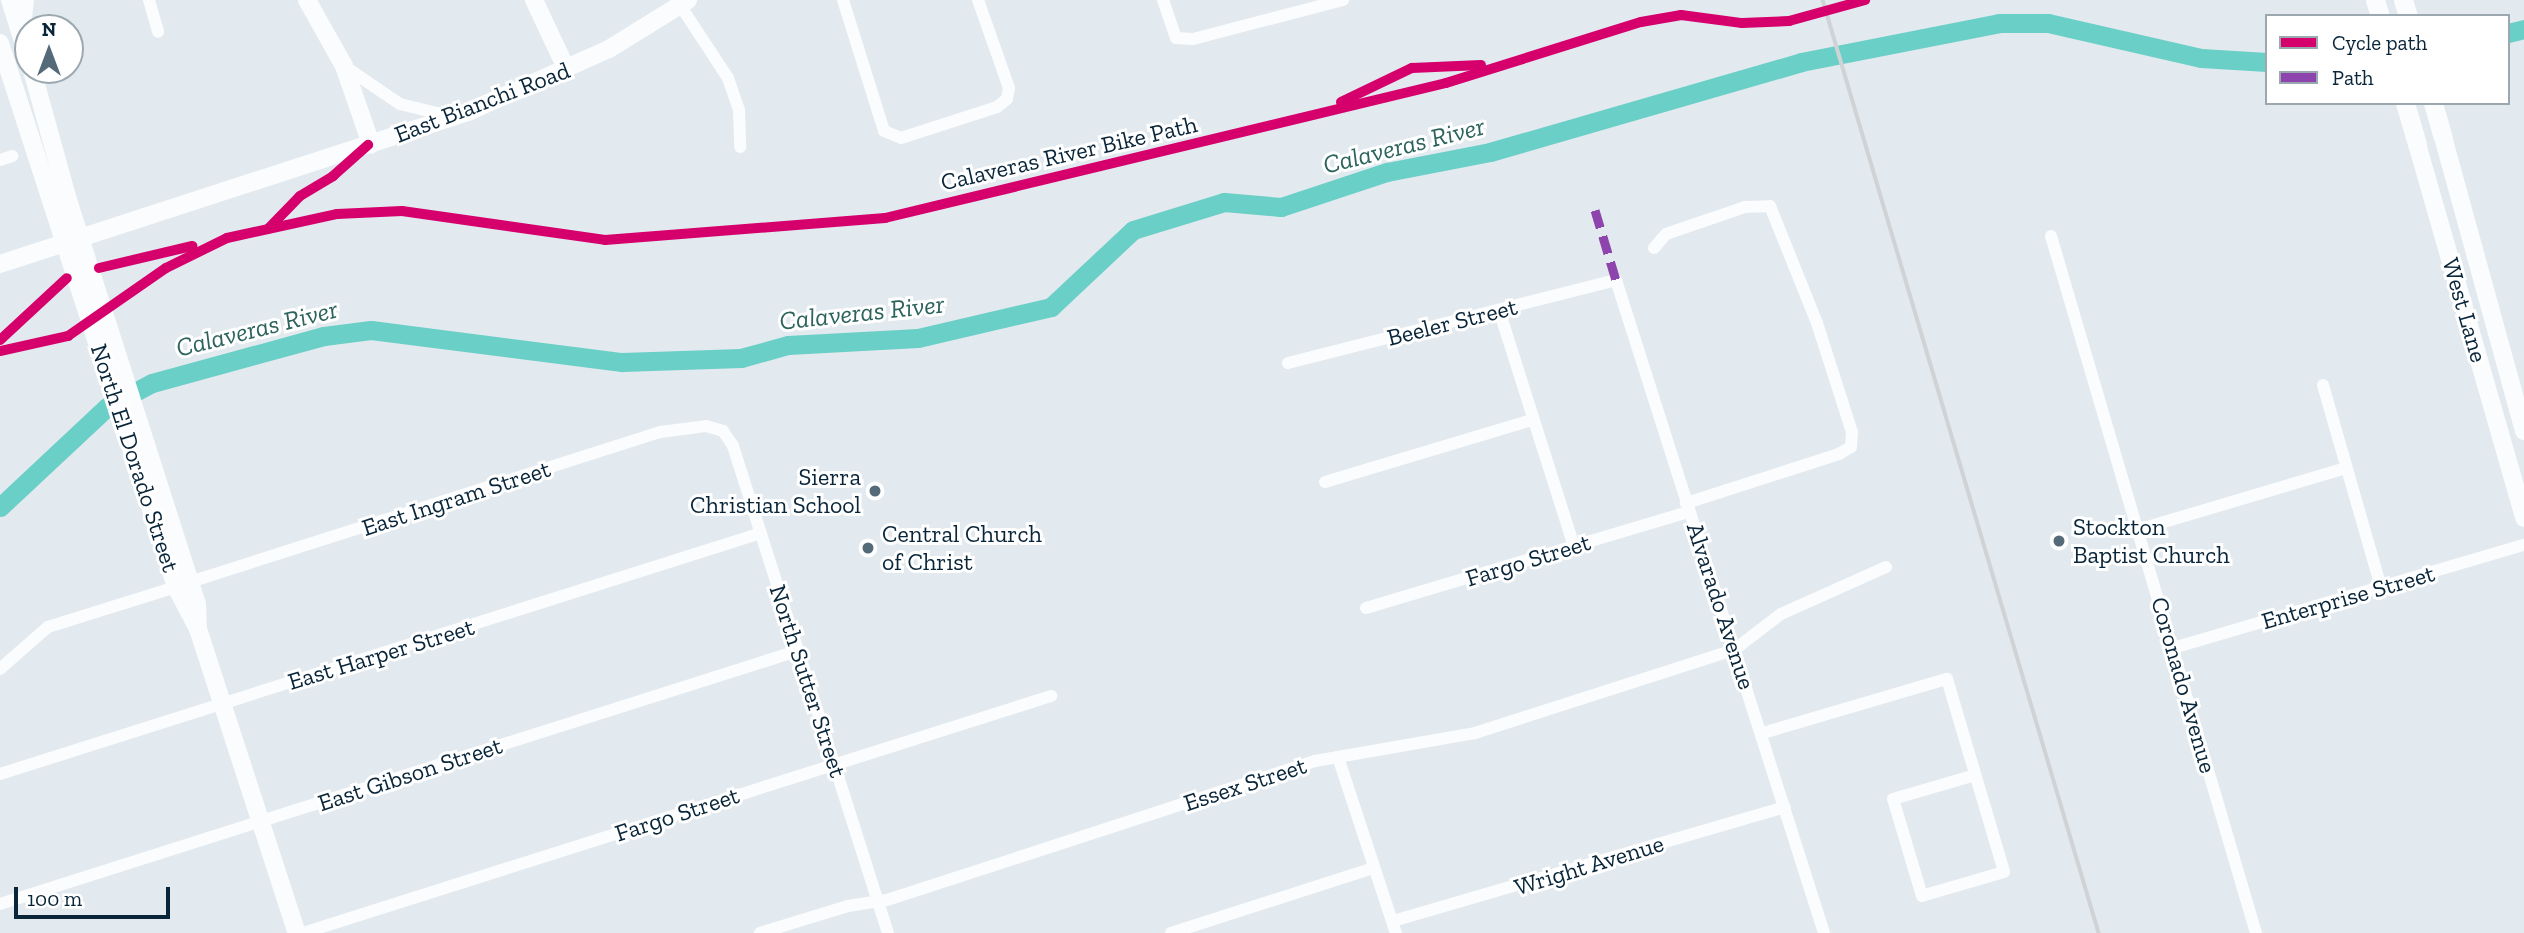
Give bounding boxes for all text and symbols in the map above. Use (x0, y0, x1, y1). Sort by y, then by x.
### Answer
north arrow (14, 14, 84, 84)
legend (2265, 14, 2510, 105)
text: N (42, 18, 56, 41)
text: Cycle path (2332, 30, 2427, 55)
street label: East Bianchi Road (390, 55, 574, 149)
text: Path (2332, 65, 2374, 90)
street label: Calaveras River Bike Path (938, 109, 1200, 197)
water label: Calaveras River (1320, 111, 1488, 181)
street label: West Lane (2436, 255, 2494, 365)
water label: Calaveras River (778, 289, 946, 337)
street label: Beeler Street (1384, 292, 1520, 352)
water label: Calaveras River (173, 294, 341, 364)
street label: North El Dorado Street (84, 340, 186, 576)
street label: East Ingram Street (358, 454, 554, 542)
place label: Sierra Christian School (690, 463, 861, 519)
marker: Sierra Christian School (867, 483, 883, 499)
place label: Stockton Baptist Church (2073, 513, 2230, 569)
street label: Alvarado Avenue (1680, 519, 1762, 693)
place label: Central Church of Christ (882, 520, 1042, 576)
street label: Fargo Street (1462, 527, 1594, 593)
marker: Stockton Baptist Church (2051, 533, 2067, 549)
marker: Central Church of Christ (860, 540, 876, 556)
street label: Enterprise Street (2258, 559, 2438, 635)
street label: North Sutter Street (763, 581, 853, 781)
street label: Coronado Avenue (2145, 593, 2223, 777)
street label: East Harper Street (284, 612, 478, 696)
street label: East Gibson Street (314, 731, 506, 817)
street label: Essex Street (1180, 751, 1310, 817)
street label: Fargo Street (611, 780, 743, 848)
street label: Wright Avenue (1511, 829, 1667, 901)
scale bar (18, 874, 173, 918)
text: 100 m (27, 886, 82, 911)

